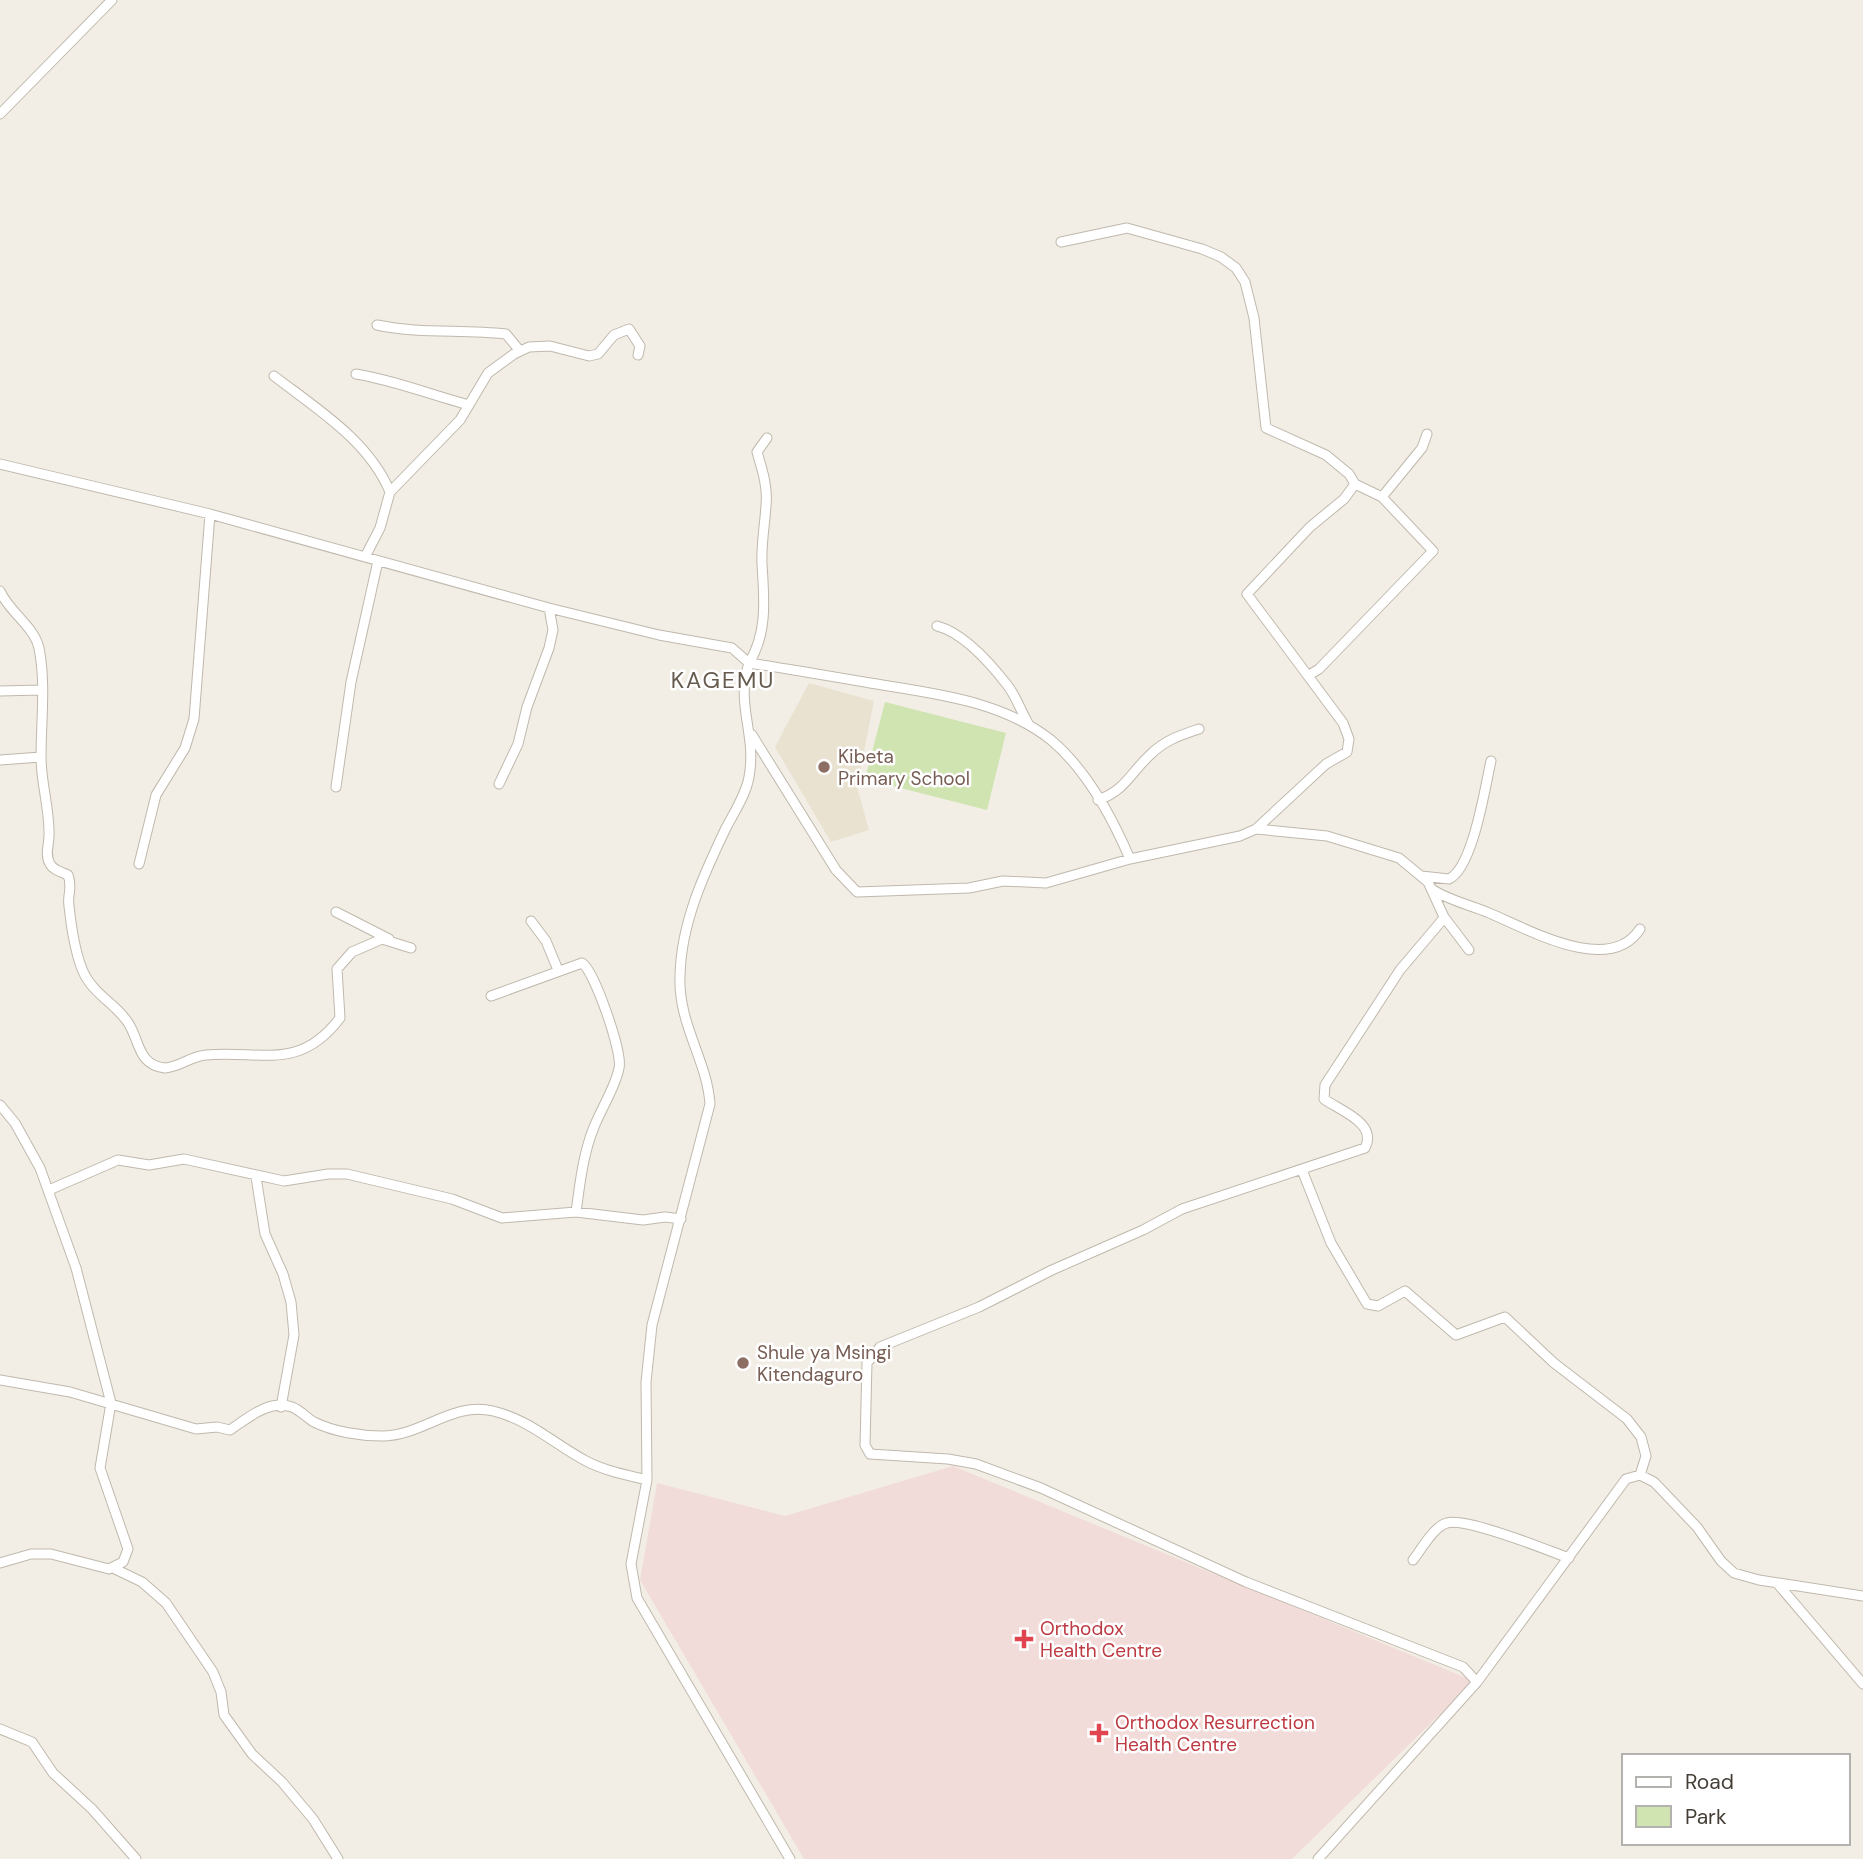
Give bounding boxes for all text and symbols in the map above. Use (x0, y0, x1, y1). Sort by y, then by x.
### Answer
district label: KAGEMU (671, 665, 775, 695)
place label: Kibeta Primary School (838, 744, 970, 791)
marker: Kibeta Primary School (816, 759, 832, 775)
place label: Shule ya Msingi Kitendaguro (757, 1340, 891, 1387)
marker: Shule ya Msingi Kitendaguro (735, 1355, 751, 1371)
place label: Orthodox Health Centre (1040, 1616, 1162, 1663)
marker: Orthodox Health Centre (1014, 1629, 1034, 1649)
place label: Orthodox Resurrection Health Centre (1115, 1710, 1315, 1757)
marker: Orthodox Resurrection Health Centre (1089, 1723, 1109, 1743)
legend (1622, 1754, 1849, 1845)
text: Road (1685, 1768, 1734, 1796)
text: Park (1685, 1803, 1727, 1831)

